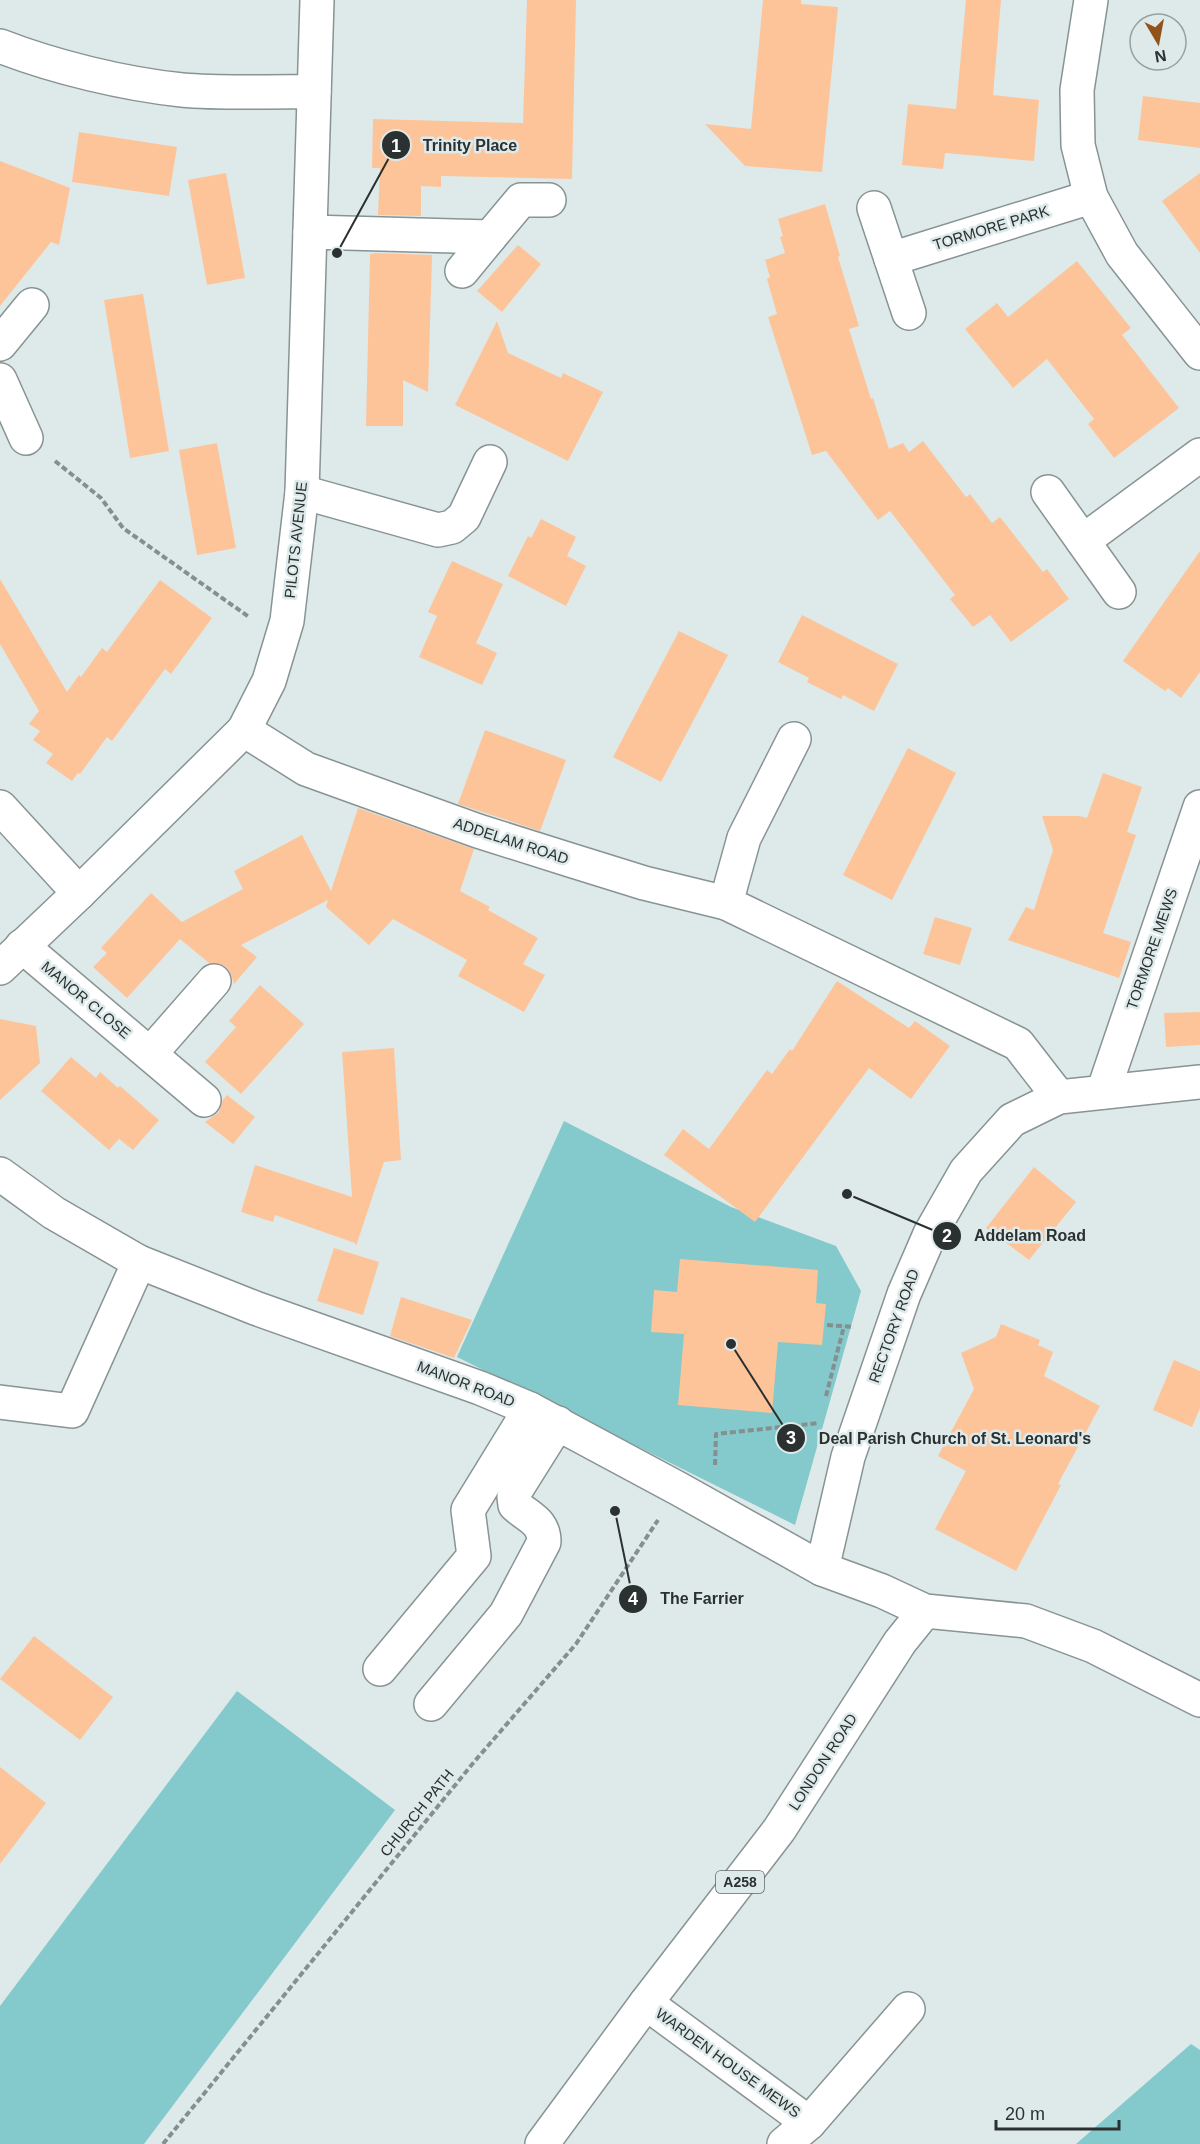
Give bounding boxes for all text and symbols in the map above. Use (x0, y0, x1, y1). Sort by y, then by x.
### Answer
north arrow (1128, 12, 1188, 72)
text: N (1153, 47, 1168, 66)
callout: Trinity Place (381, 128, 530, 162)
text: 1 (391, 136, 401, 156)
text: Trinity Place (423, 137, 517, 154)
street label: TORMORE PARK (931, 202, 1051, 253)
street label: PILOTS AVENUE (281, 481, 310, 599)
street label: ADDELAM ROAD (451, 814, 571, 867)
street label: TORMORE MEWS (1123, 886, 1180, 1012)
street label: MANOR CLOSE (38, 957, 134, 1042)
callout: Addelam Road (932, 1219, 1098, 1253)
text: 2 (942, 1226, 952, 1246)
text: Addelam Road (974, 1227, 1086, 1244)
street label: RECTORY ROAD (865, 1266, 922, 1385)
street label: MANOR ROAD (415, 1357, 518, 1410)
callout: Deal Parish Church of St. Leonard's (776, 1421, 1103, 1455)
text: 3 (786, 1428, 796, 1448)
text: Deal Parish Church of St. Leonard's (819, 1430, 1091, 1447)
callout: The Farrier (618, 1582, 756, 1616)
text: 4 (628, 1589, 638, 1609)
text: The Farrier (660, 1590, 744, 1607)
street label: LONDON ROAD (785, 1710, 860, 1813)
street label: CHURCH PATH (376, 1766, 457, 1860)
road number: A258 (716, 1871, 764, 1893)
street label: WARDEN HOUSE MEWS (653, 2004, 804, 2121)
scale bar (996, 2093, 1119, 2131)
text: 20 m (1005, 2104, 1045, 2124)

